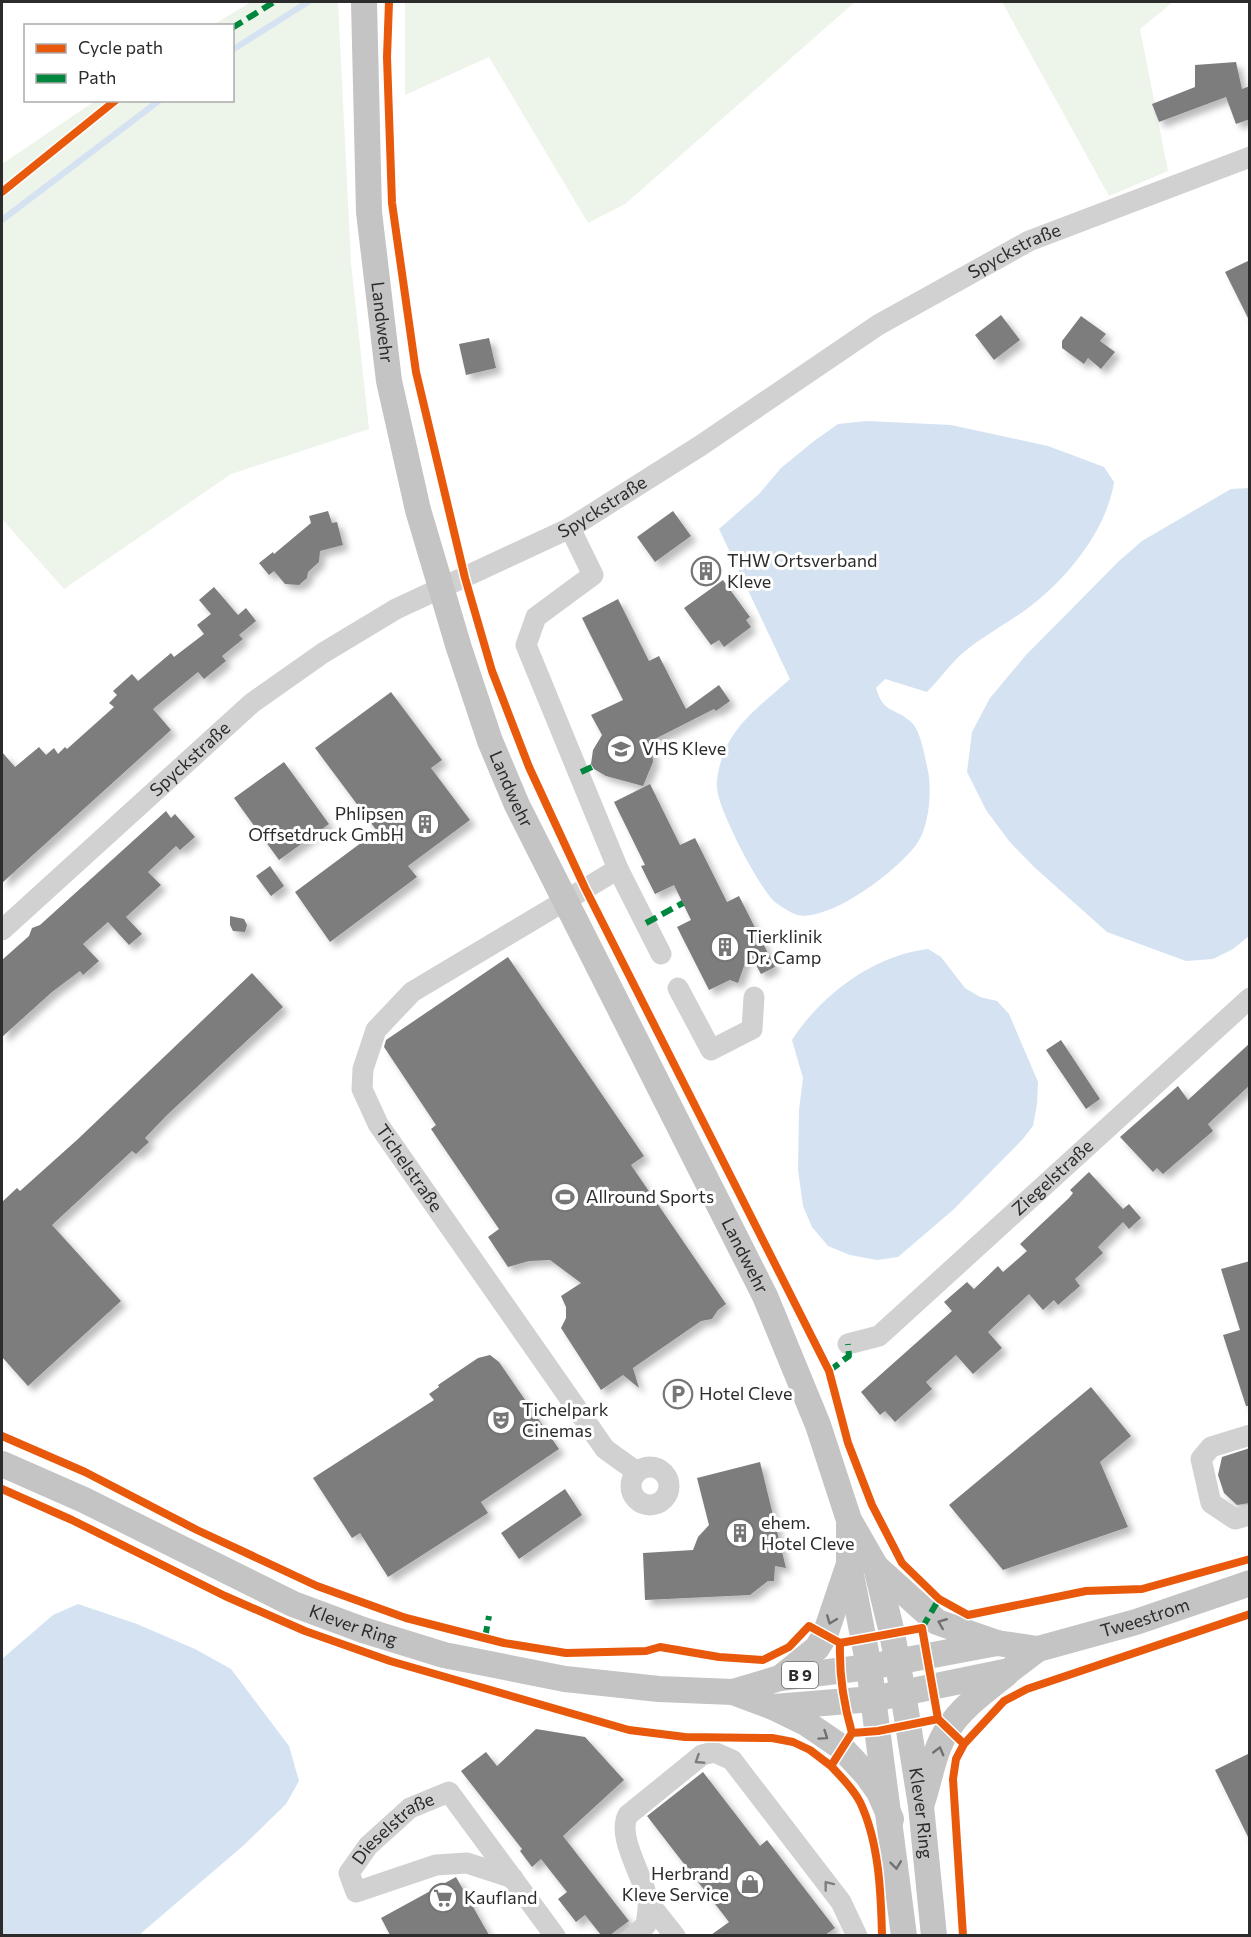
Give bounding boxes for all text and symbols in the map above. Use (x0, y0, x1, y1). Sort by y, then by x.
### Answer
legend (24, 24, 234, 102)
text: Cycle path (78, 36, 163, 58)
text: Path (78, 66, 116, 88)
street label: Spyckstraße (964, 218, 1064, 283)
street label: Landwehr (367, 280, 399, 364)
street label: Spyckstraße (554, 470, 650, 542)
place label: THW Ortsverband Kleve (727, 549, 878, 592)
building icon: THW Ortsverband Kleve (690, 555, 722, 587)
street label: Spyckstraße (145, 716, 234, 801)
school or university icon: VHS Kleve (605, 733, 637, 765)
place label: VHS Kleve (642, 737, 726, 759)
street label: Landwehr (485, 747, 538, 831)
place label: Phlipsen Offsetdruck GmbH (248, 802, 404, 845)
building icon: Phlipsen Offsetdruck GmbH (409, 808, 441, 840)
place label: Tierklinik Dr. Camp (746, 925, 823, 968)
building icon: Tierklinik Dr. Camp (709, 931, 741, 963)
street label: Tichelstraße (372, 1120, 448, 1216)
street label: Ziegelstraße (1007, 1134, 1097, 1220)
sports icon: Allround Sports (549, 1181, 581, 1213)
place label: Allround Sports (586, 1185, 714, 1207)
street label: Landwehr (717, 1214, 774, 1297)
parking icon: Hotel Cleve (662, 1378, 694, 1410)
place label: Hotel Cleve (699, 1382, 792, 1404)
place label: Tichelpark Cinemas (522, 1398, 609, 1441)
theatre icon: Tichelpark Cinemas (485, 1404, 517, 1436)
place label: ehem. Hotel Cleve (761, 1511, 854, 1554)
building icon: ehem. Hotel Cleve (724, 1517, 756, 1549)
street label: Tweestrom (1098, 1593, 1192, 1641)
street label: Klever Ring (306, 1599, 400, 1650)
one-way arrow (825, 1614, 838, 1625)
one-way arrow (937, 1618, 948, 1630)
road number: B 9 (782, 1662, 818, 1688)
one-way arrow (817, 1729, 828, 1740)
one-way arrow (932, 1746, 944, 1756)
one-way arrow (694, 1752, 705, 1763)
street label: Klever Ring (905, 1766, 938, 1860)
street label: Dieselstraße (347, 1787, 437, 1868)
one-way arrow (889, 1860, 902, 1870)
place label: Herbrand Kleve Service (622, 1862, 729, 1905)
shop icon: Herbrand Kleve Service (734, 1868, 766, 1900)
one-way arrow (824, 1881, 835, 1892)
supermarket icon: Kaufland (427, 1882, 459, 1914)
place label: Kaufland (464, 1886, 537, 1908)

